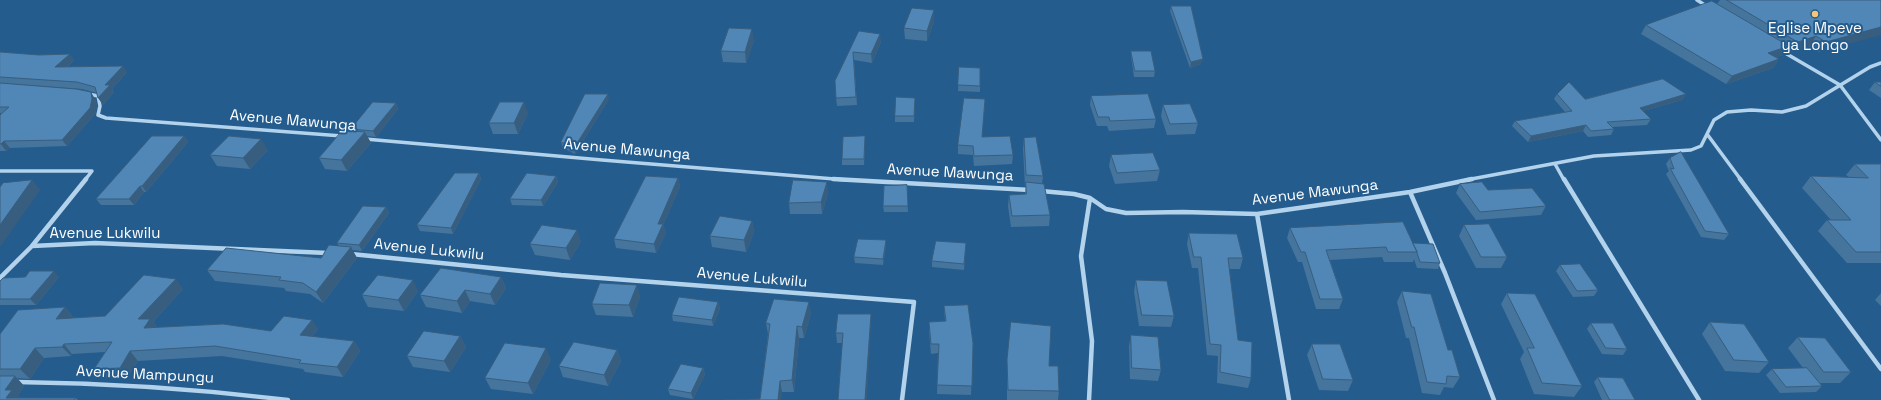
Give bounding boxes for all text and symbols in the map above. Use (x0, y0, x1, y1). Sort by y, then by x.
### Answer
marker: Eglise Mpeve ya Longo (1810, 9, 1820, 19)
place label: Eglise Mpeve ya Longo (1768, 20, 1862, 55)
street label: Avenue Mawunga (229, 107, 357, 135)
street label: Avenue Mawunga (563, 136, 691, 164)
street label: Avenue Mawunga (886, 161, 1014, 185)
street label: Avenue Mawunga (1251, 176, 1379, 210)
street label: Avenue Lukwilu (50, 225, 160, 243)
street label: Avenue Lukwilu (373, 235, 485, 265)
street label: Avenue Lukwilu (696, 264, 808, 292)
street label: Avenue Mampungu (76, 362, 214, 388)

